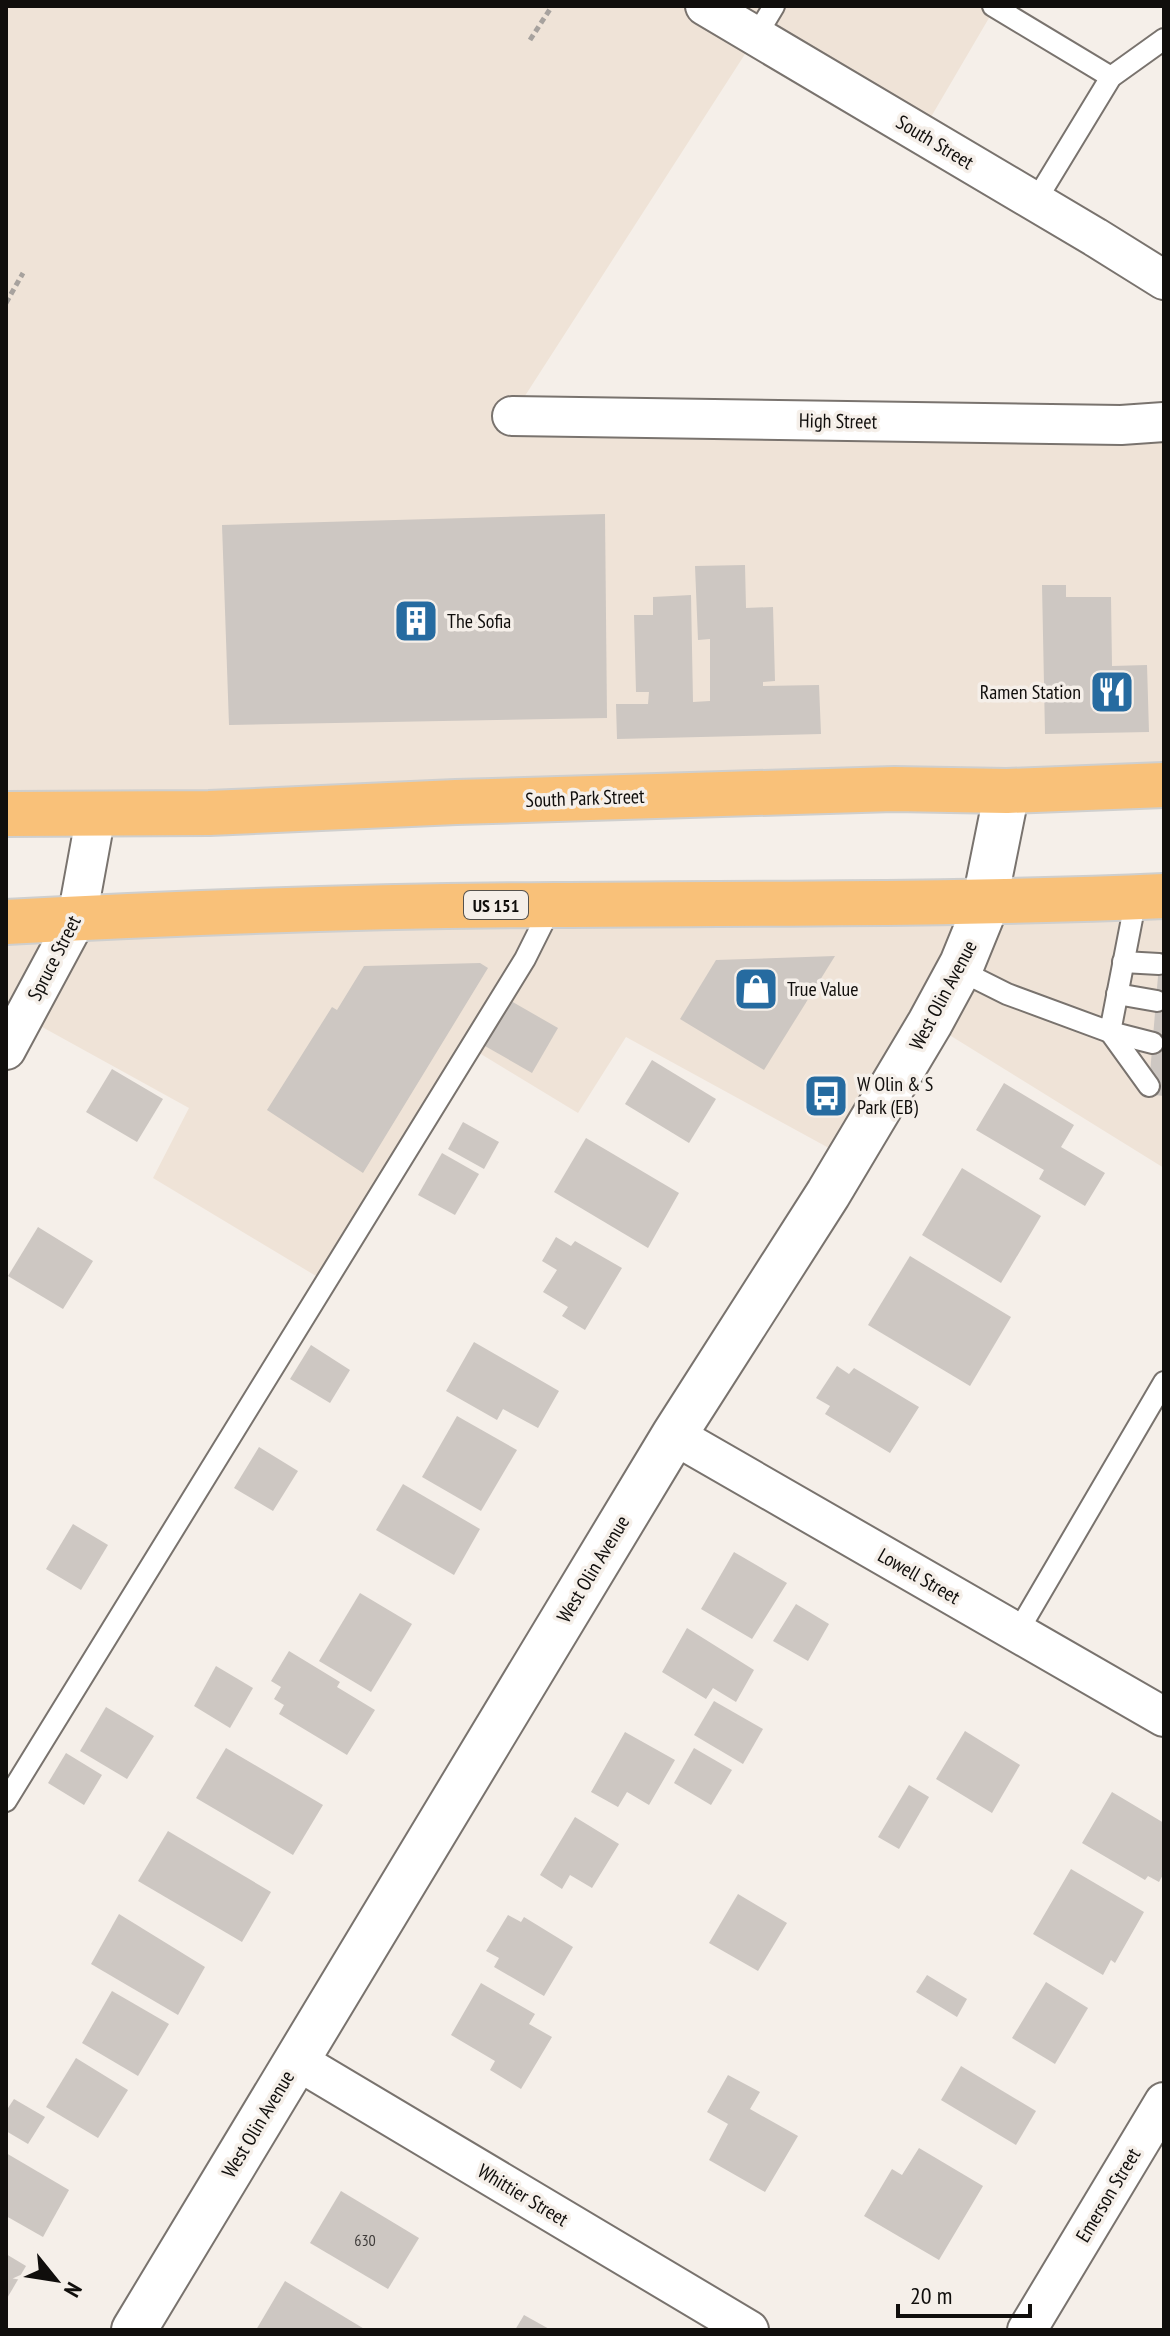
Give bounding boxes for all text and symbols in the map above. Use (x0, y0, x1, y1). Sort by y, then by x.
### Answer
street label: South Street (892, 109, 979, 175)
street label: High Street (799, 407, 878, 435)
building icon: The Sofia (392, 597, 440, 645)
place label: The Sofia (447, 608, 511, 634)
restaurant icon: Ramen Station (1088, 668, 1136, 716)
place label: Ramen Station (980, 679, 1081, 705)
street label: South Park Street (525, 783, 646, 813)
road number: US 151 (464, 891, 528, 919)
street label: Spruce Street (22, 911, 87, 1005)
street label: West Olin Avenue (903, 936, 983, 1054)
shop icon: True Value (732, 965, 780, 1013)
place label: True Value (787, 976, 858, 1002)
place label: W Olin & S Park (EB) (857, 1071, 933, 1120)
bus stop icon: W Olin & S Park (EB) (802, 1072, 850, 1120)
street label: West Olin Avenue (551, 1511, 635, 1627)
street label: Lowell Street (873, 1542, 965, 1610)
street label: West Olin Avenue (216, 2066, 300, 2182)
street label: Emerson Street (1070, 2143, 1146, 2247)
street label: Whittier Street (473, 2158, 574, 2232)
house number: 630 (354, 2230, 376, 2250)
north arrow (16, 2240, 96, 2320)
scale bar (898, 2268, 1030, 2318)
text: N (58, 2278, 88, 2302)
text: 20 m (910, 2280, 952, 2311)

